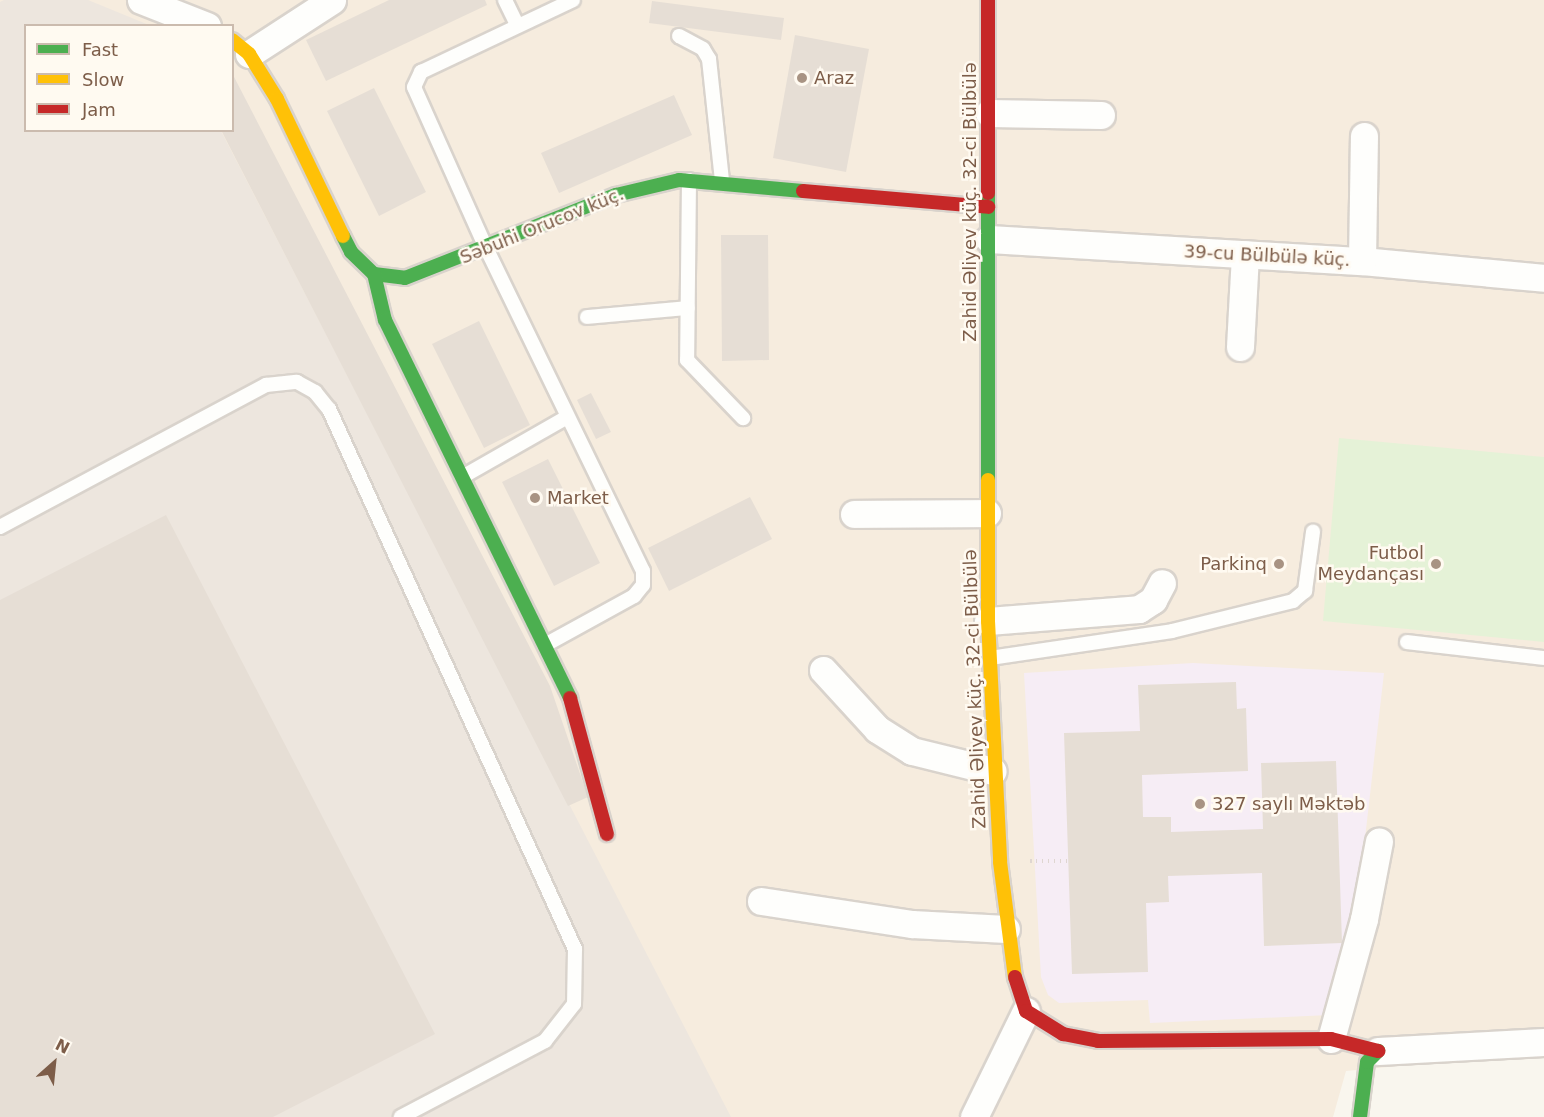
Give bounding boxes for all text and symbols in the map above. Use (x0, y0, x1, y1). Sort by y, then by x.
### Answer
legend (24, 24, 234, 132)
text: Fast (82, 39, 118, 60)
street label: Zahid Əliyev küç. 32-ci Bülbülə (959, 62, 981, 342)
place label: Araz (814, 67, 854, 89)
text: Slow (82, 69, 124, 90)
marker: Araz (795, 71, 809, 85)
text: Jam (82, 99, 116, 120)
street label: Səbuhi Orucov küç. (457, 183, 627, 269)
street label: 39-cu Bülbülə küç. (1183, 241, 1351, 271)
place label: Market (547, 487, 609, 509)
marker: Market (528, 491, 542, 505)
place label: Futbol Meydançası (1318, 543, 1424, 586)
street label: Zahid Əliyev küç. 32-ci Bülbülə (959, 549, 991, 829)
place label: Parkinq (1200, 553, 1267, 575)
marker: Parkinq (1272, 557, 1286, 571)
marker: Futbol Meydançası (1429, 557, 1443, 571)
place label: 327 saylı Məktəb (1212, 793, 1365, 815)
marker: 327 saylı Məktəb (1193, 797, 1207, 811)
north arrow (24, 1033, 84, 1093)
text: N (52, 1035, 73, 1058)

